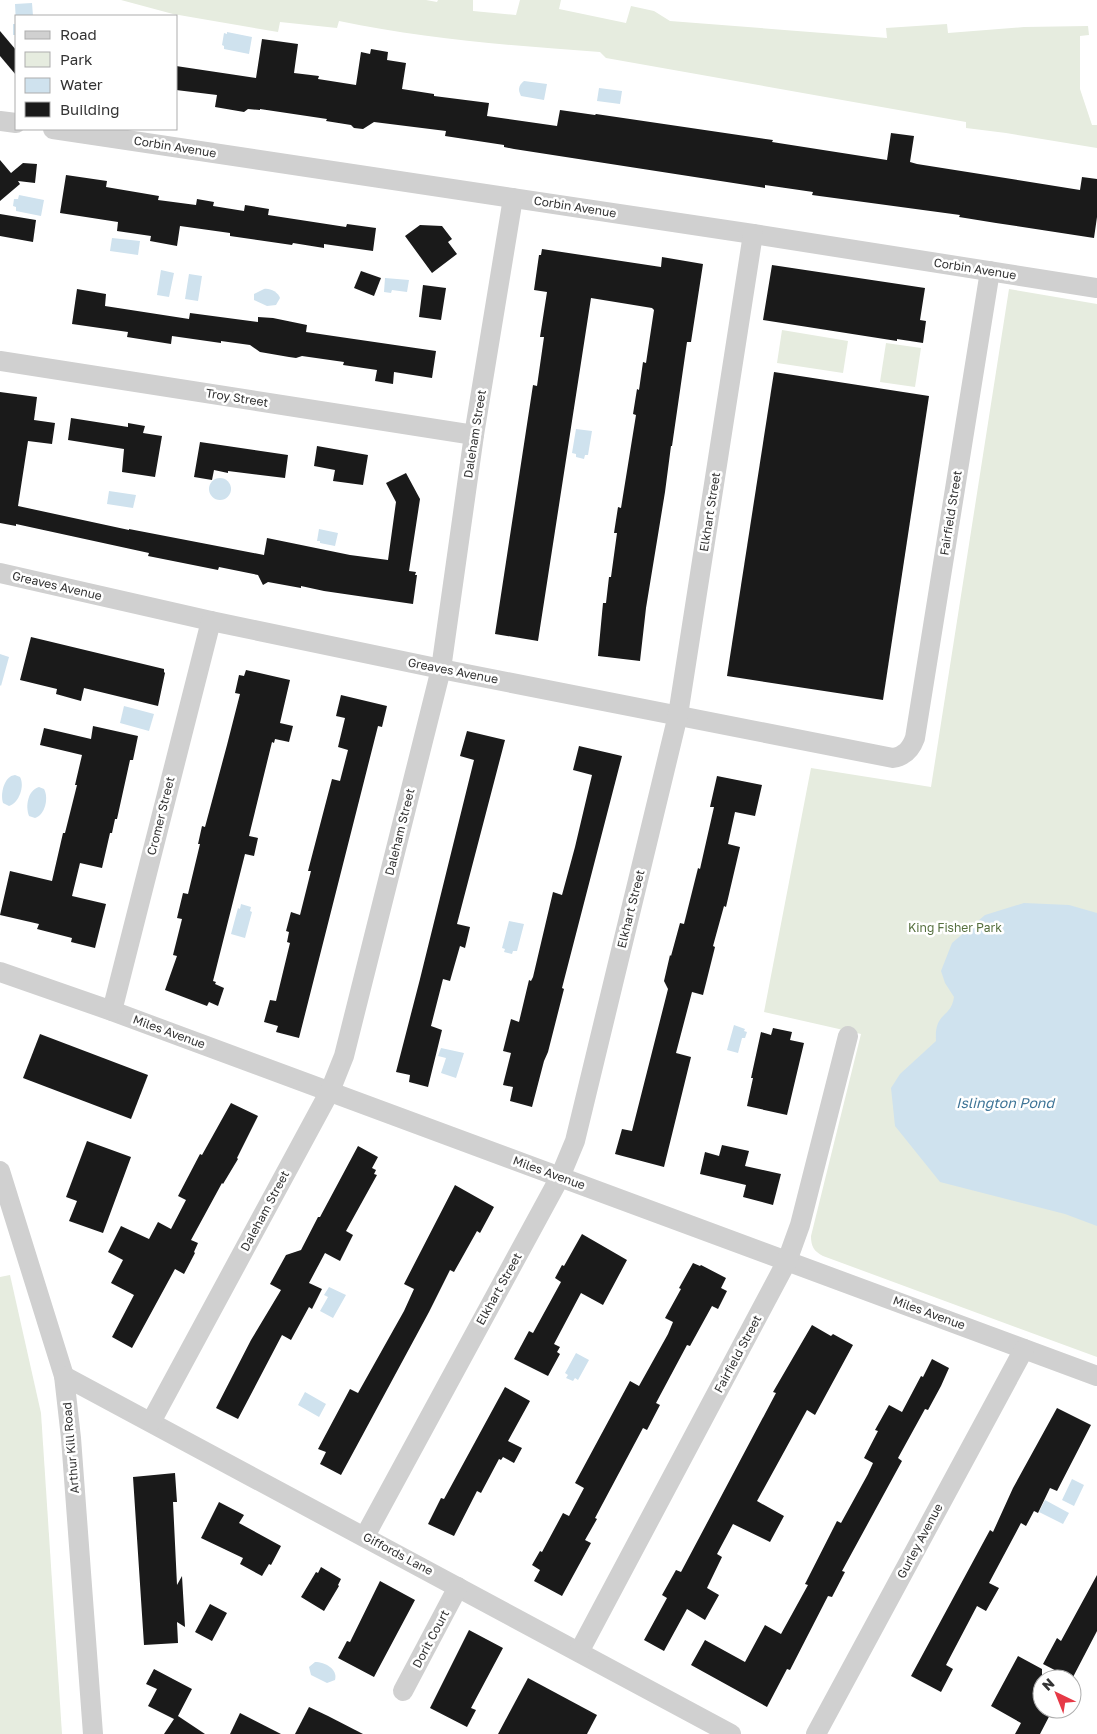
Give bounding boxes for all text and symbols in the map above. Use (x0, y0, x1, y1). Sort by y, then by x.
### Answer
legend (15, 15, 178, 130)
text: Road (60, 25, 97, 43)
text: Park (60, 50, 93, 68)
text: Water (60, 75, 103, 93)
text: Building (60, 100, 120, 118)
street label: Corbin Avenue (133, 133, 217, 160)
street label: Corbin Avenue (533, 193, 617, 220)
street label: Corbin Avenue (933, 255, 1017, 282)
street label: Troy Street (205, 385, 270, 410)
street label: Daleham Street (460, 389, 489, 479)
street label: Fairfield Street (936, 469, 965, 557)
street label: Elkhart Street (696, 471, 723, 553)
street label: Greaves Avenue (11, 568, 104, 603)
street label: Greaves Avenue (407, 654, 500, 687)
street label: Cromer Street (143, 775, 178, 857)
street label: Daleham Street (381, 787, 418, 877)
street label: Elkhart Street (614, 868, 648, 950)
park label: King Fisher Park (908, 920, 1002, 935)
street label: Miles Avenue (131, 1011, 207, 1052)
water label: Islington Pond (956, 1094, 1055, 1111)
street label: Miles Avenue (511, 1152, 587, 1193)
street label: Daleham Street (237, 1168, 292, 1254)
street label: Elkhart Street (473, 1250, 525, 1328)
street label: Miles Avenue (891, 1292, 967, 1333)
street label: Fairfield Street (711, 1312, 764, 1395)
street label: Arthur Kill Road (59, 1402, 82, 1494)
street label: Gurley Avenue (893, 1501, 946, 1581)
street label: Giffords Lane (361, 1529, 436, 1578)
street label: Dorit Court (409, 1607, 452, 1670)
north arrow (1032, 1669, 1082, 1719)
text: N (1038, 1674, 1057, 1694)

